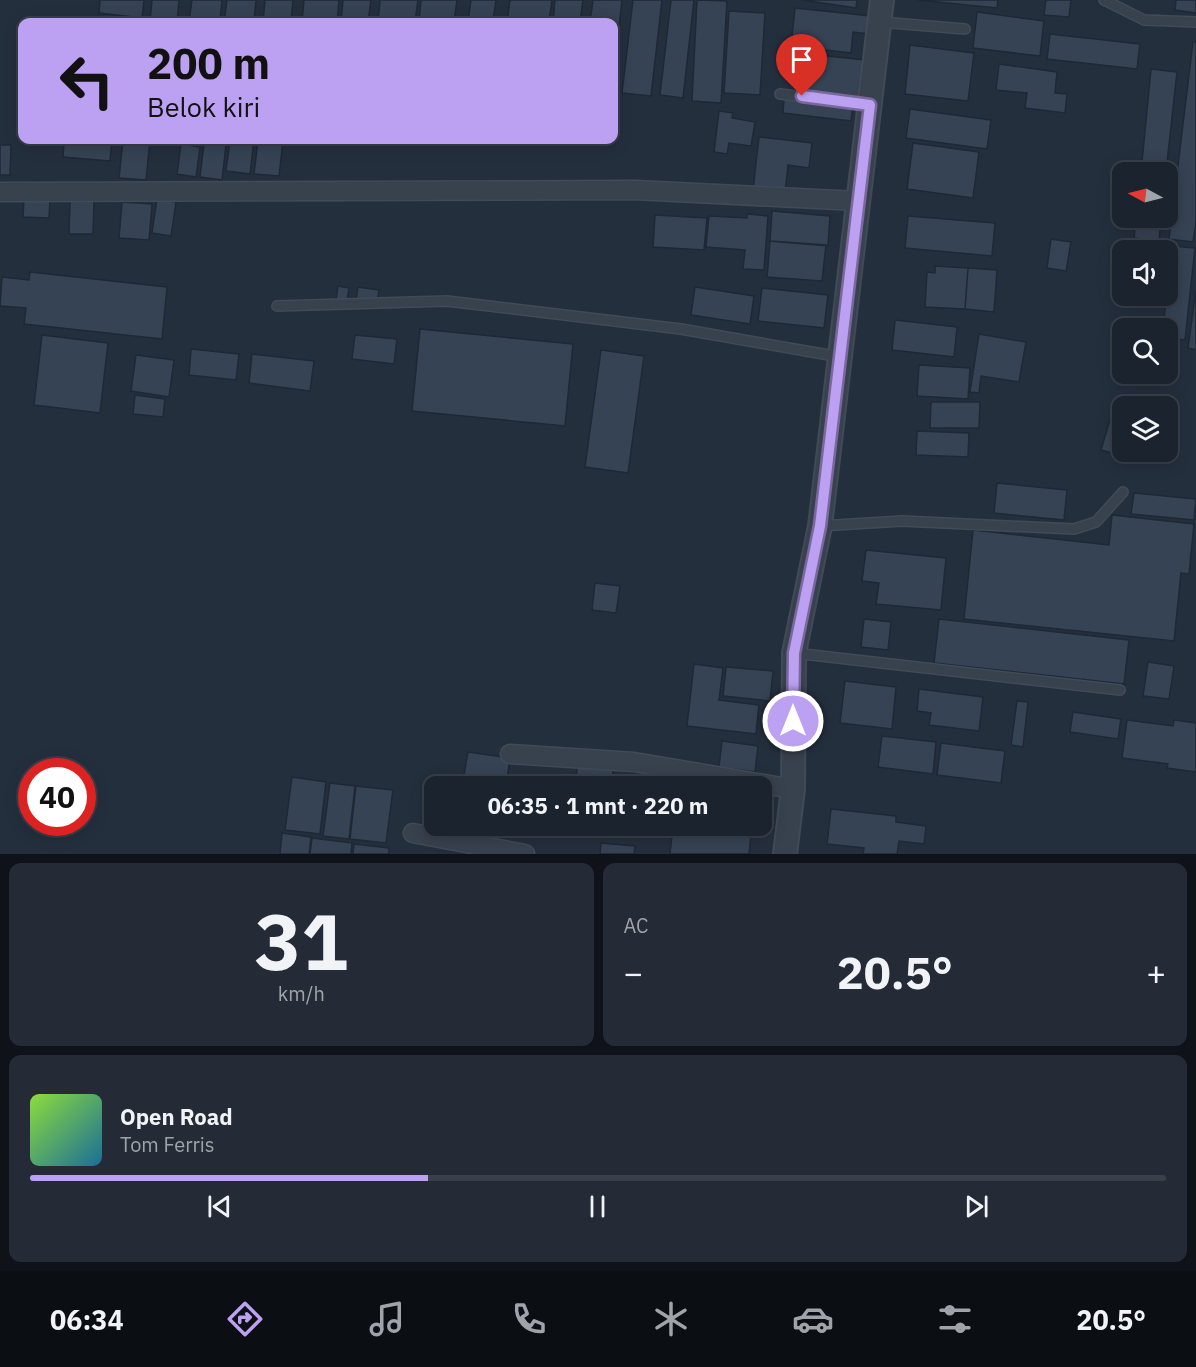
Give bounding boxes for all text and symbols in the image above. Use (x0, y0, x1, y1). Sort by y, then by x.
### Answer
pin (776, 34, 827, 96)
text: 200 m (147, 36, 270, 91)
icon: left (48, 42, 126, 120)
icon: arrive (785, 43, 818, 76)
text: Belok kiri (147, 89, 260, 124)
north arrow (1112, 162, 1178, 228)
map controls (1112, 162, 1178, 462)
button: sound (1112, 240, 1178, 306)
button: search (1112, 318, 1178, 384)
button: layers (1112, 396, 1178, 462)
position arrow (761, 689, 825, 753)
speed limit sign: 40 (18, 758, 96, 836)
text: 06:35 · 1 mnt · 220 m (488, 791, 708, 820)
text: 31 (254, 890, 348, 991)
text: AC (624, 912, 648, 939)
text: 20.5° (837, 943, 953, 1001)
text: − (624, 951, 643, 994)
text: + (1146, 951, 1166, 994)
text: km/h (278, 980, 325, 1007)
text: Open Road (120, 1102, 233, 1131)
text: Tom Ferris (120, 1131, 215, 1158)
icon: previous (203, 1190, 236, 1223)
icon: pause (581, 1190, 614, 1223)
icon: next (960, 1190, 993, 1223)
icon: directions (224, 1298, 266, 1340)
icon: music (366, 1298, 408, 1340)
icon: phone (508, 1298, 550, 1340)
icon: climate (650, 1298, 692, 1340)
icon: car (792, 1298, 834, 1340)
icon: filters (934, 1298, 976, 1340)
text: 06:34 (50, 1302, 124, 1337)
text: 20.5° (1076, 1302, 1146, 1337)

